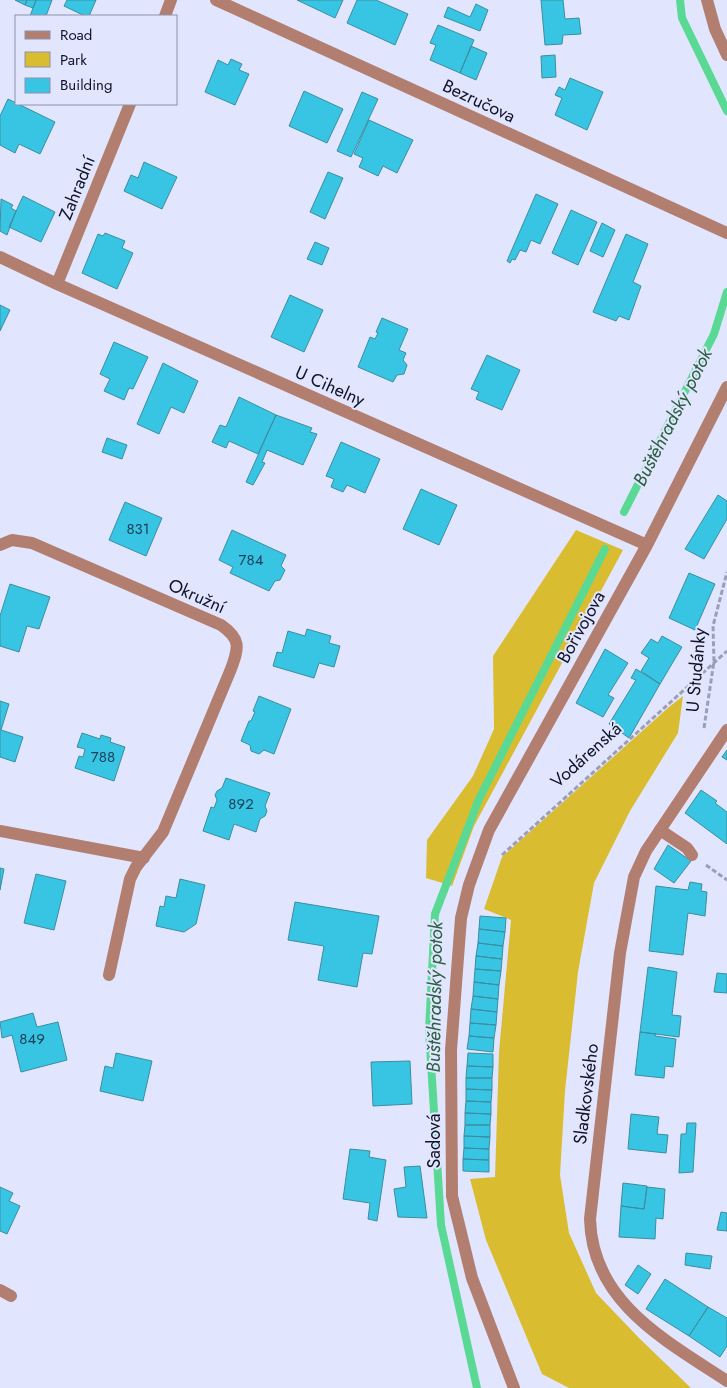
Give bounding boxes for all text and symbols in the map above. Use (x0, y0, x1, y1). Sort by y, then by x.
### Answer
legend (15, 15, 178, 105)
text: Road (60, 24, 92, 46)
text: Park (60, 49, 87, 71)
street label: Bezručova (438, 73, 520, 129)
text: Building (60, 74, 112, 96)
street label: Zahradní (52, 151, 102, 224)
water label: Buštěhradský potok (626, 343, 719, 491)
street label: U Cihelny (291, 359, 369, 413)
house number: 831 (126, 518, 150, 540)
house number: 784 (239, 549, 264, 571)
street label: Okružní (164, 572, 231, 621)
street label: Bořivojova (551, 586, 611, 668)
street label: U Studánky (679, 627, 713, 713)
street label: Vodárenská (545, 716, 627, 794)
house number: 788 (91, 746, 115, 768)
house number: 892 (228, 793, 254, 815)
water label: Buštěhradský potok (420, 920, 449, 1073)
house number: 849 (19, 1028, 45, 1050)
street label: Sladkovského (567, 1042, 605, 1146)
street label: Sadová (421, 1114, 447, 1169)

